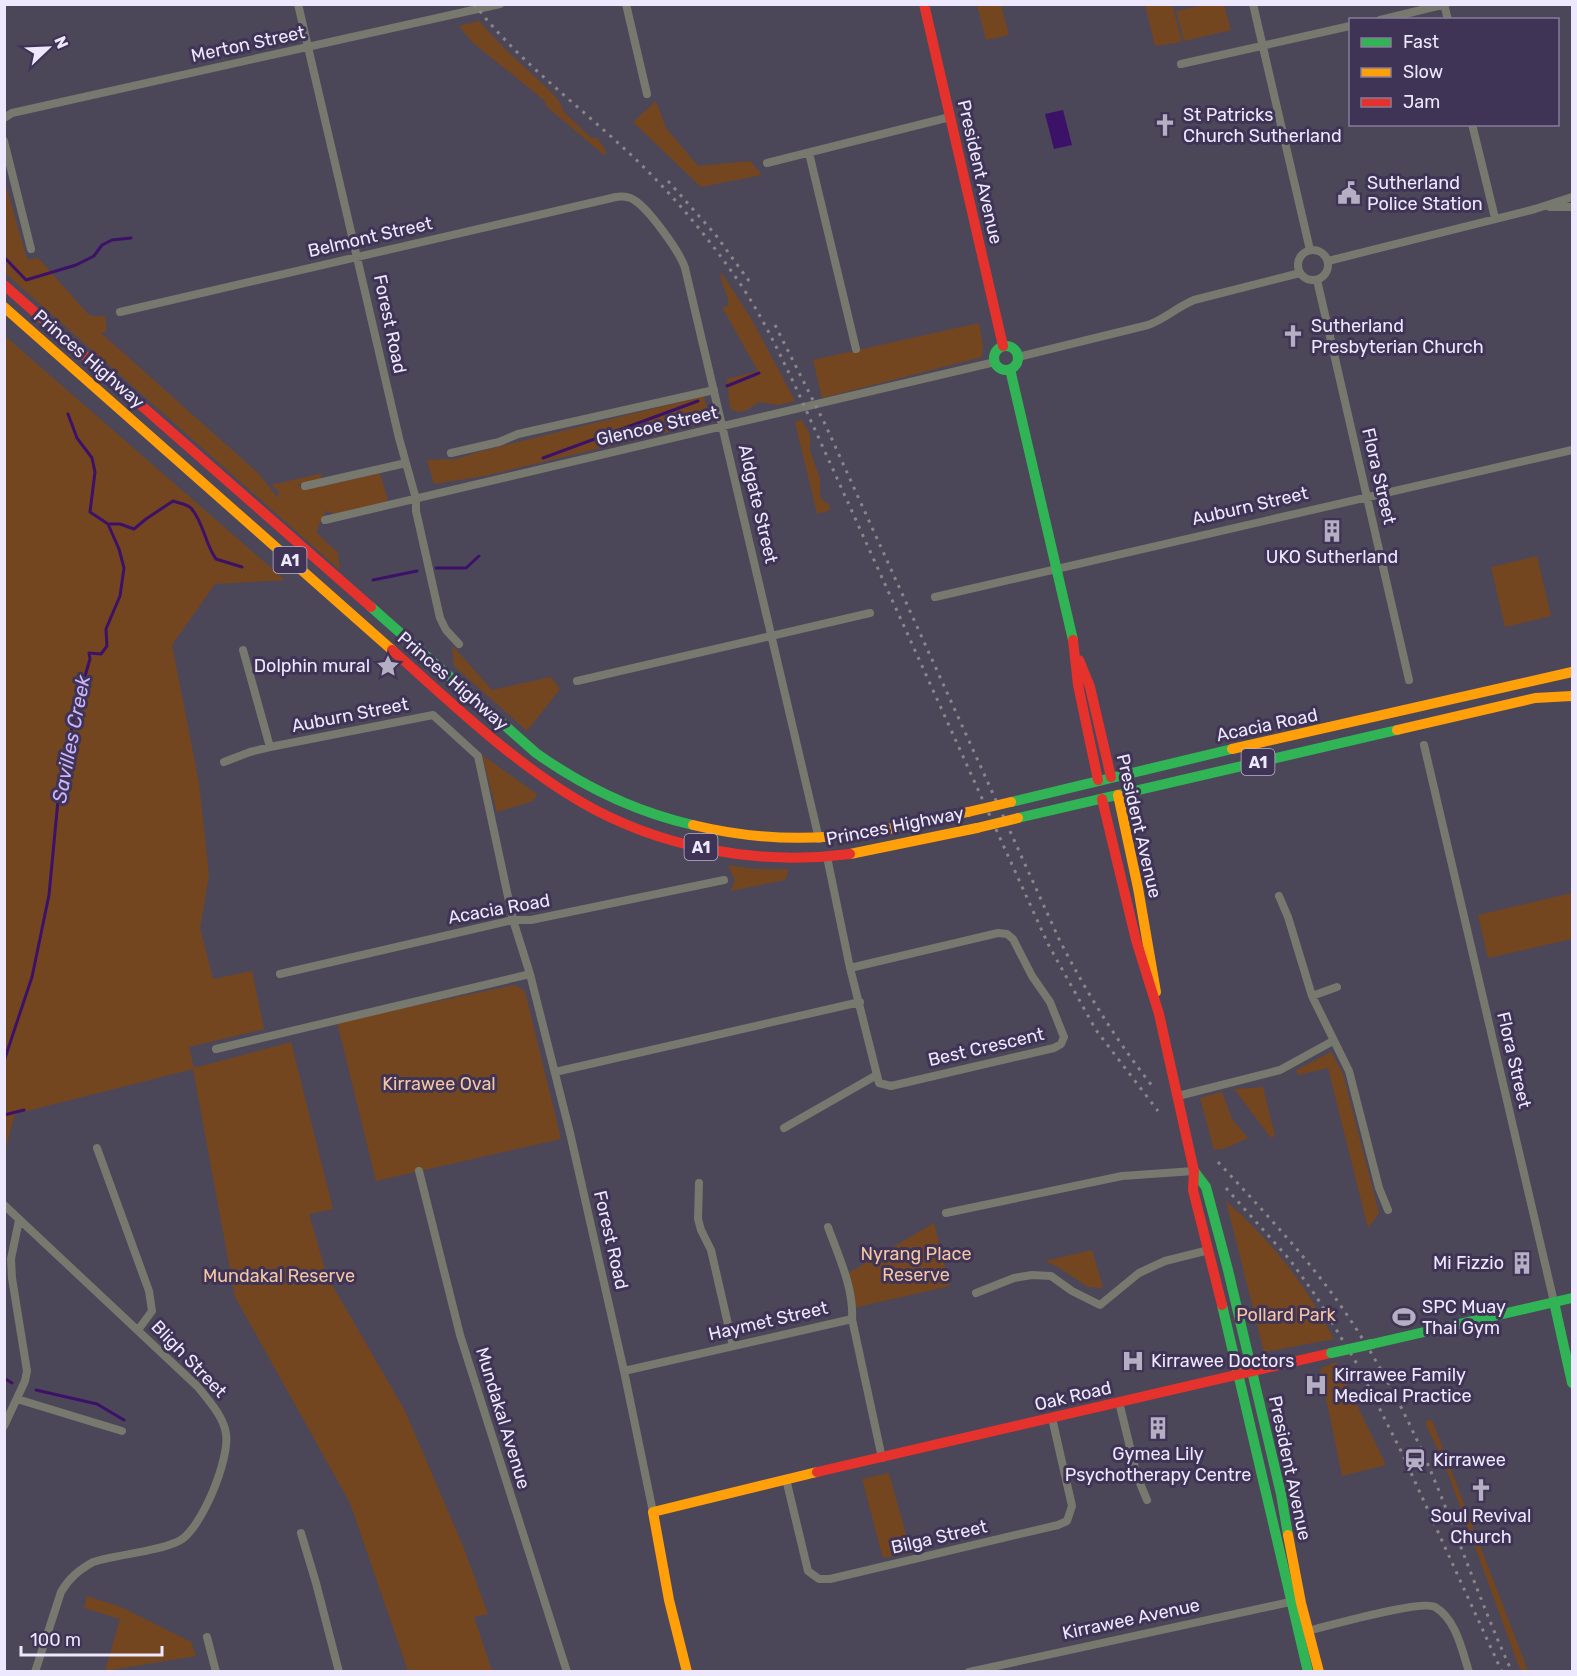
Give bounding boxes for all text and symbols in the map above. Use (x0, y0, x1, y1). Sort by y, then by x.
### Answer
north arrow (18, 18, 78, 78)
legend (1349, 18, 1559, 126)
street label: Merton Street (189, 21, 307, 67)
text: Fast (1403, 31, 1439, 53)
text: N (50, 33, 72, 51)
text: Slow (1403, 61, 1443, 83)
text: Jam (1403, 91, 1440, 113)
street label: President Avenue (953, 98, 1007, 246)
place label: St Patricks Church Sutherland (1183, 104, 1342, 147)
church icon: St Patricks Church Sutherland (1152, 112, 1178, 138)
place label: Sutherland Police Station (1367, 172, 1483, 215)
public building icon: Sutherland Police Station (1336, 180, 1362, 206)
street label: Belmont Street (306, 212, 434, 262)
street label: Forest Road (369, 272, 411, 376)
street label: Princes Highway (29, 305, 149, 413)
place label: Sutherland Presbyterian Church (1311, 315, 1484, 358)
church icon: Sutherland Presbyterian Church (1280, 323, 1306, 349)
street label: Glencoe Street (594, 401, 720, 451)
street label: Flora Street (1357, 426, 1401, 526)
street label: Aldgate Street (734, 442, 782, 566)
street label: Auburn Street (1190, 482, 1310, 530)
building icon: UKO Sutherland (1319, 518, 1345, 544)
place label: UKO Sutherland (1266, 546, 1398, 568)
road number: A1 (274, 547, 306, 573)
street label: Princes Highway (393, 627, 513, 735)
place icon: Dolphin mural (375, 653, 401, 679)
place label: Dolphin mural (254, 655, 370, 677)
water label: Savilles Creek (47, 672, 95, 805)
street label: Auburn Street (290, 693, 410, 737)
street label: Acacia Road (1214, 704, 1320, 746)
road number: A1 (1242, 749, 1274, 775)
street label: President Avenue (1112, 752, 1166, 900)
street label: Princes Highway (824, 802, 966, 850)
road number: A1 (684, 834, 718, 860)
street label: Acacia Road (446, 889, 552, 929)
street label: Flora Street (1492, 1010, 1536, 1110)
street label: Best Crescent (926, 1023, 1046, 1071)
park label: Kirrawee Oval (382, 1073, 496, 1095)
street label: Forest Road (589, 1188, 633, 1292)
park label: Nyrang Place Reserve (860, 1243, 972, 1286)
building icon: Mi Fizzio (1509, 1250, 1535, 1276)
place label: Mi Fizzio (1433, 1252, 1504, 1274)
park label: Mundakal Reserve (203, 1265, 355, 1287)
place label: SPC Muay Thai Gym (1422, 1296, 1506, 1339)
street label: Haymet Street (706, 1297, 830, 1345)
park label: Pollard Park (1236, 1304, 1337, 1326)
sports icon: SPC Muay Thai Gym (1391, 1304, 1417, 1330)
street label: Bligh Street (147, 1316, 231, 1402)
street label: Mundakal Avenue (471, 1344, 535, 1492)
hospital icon: Kirrawee Doctors (1120, 1348, 1146, 1374)
place label: Kirrawee Doctors (1151, 1350, 1294, 1372)
place label: Kirrawee Family Medical Practice (1334, 1364, 1472, 1407)
hospital icon: Kirrawee Family Medical Practice (1303, 1372, 1329, 1398)
street label: Oak Road (1032, 1376, 1114, 1416)
street label: President Avenue (1264, 1394, 1316, 1542)
building icon: Gymea Lily Psychotherapy Centre (1145, 1415, 1171, 1441)
place label: Gymea Lily Psychotherapy Centre (1065, 1443, 1251, 1486)
station icon: Kirrawee (1402, 1447, 1428, 1473)
place label: Kirrawee (1433, 1449, 1506, 1471)
church icon: Soul Revival Church (1468, 1477, 1494, 1503)
place label: Soul Revival Church (1431, 1505, 1531, 1548)
street label: Bilga Street (889, 1515, 989, 1559)
street label: Kirrawee Avenue (1060, 1594, 1202, 1644)
scale bar (21, 1619, 162, 1657)
text: 100 m (30, 1629, 81, 1651)

